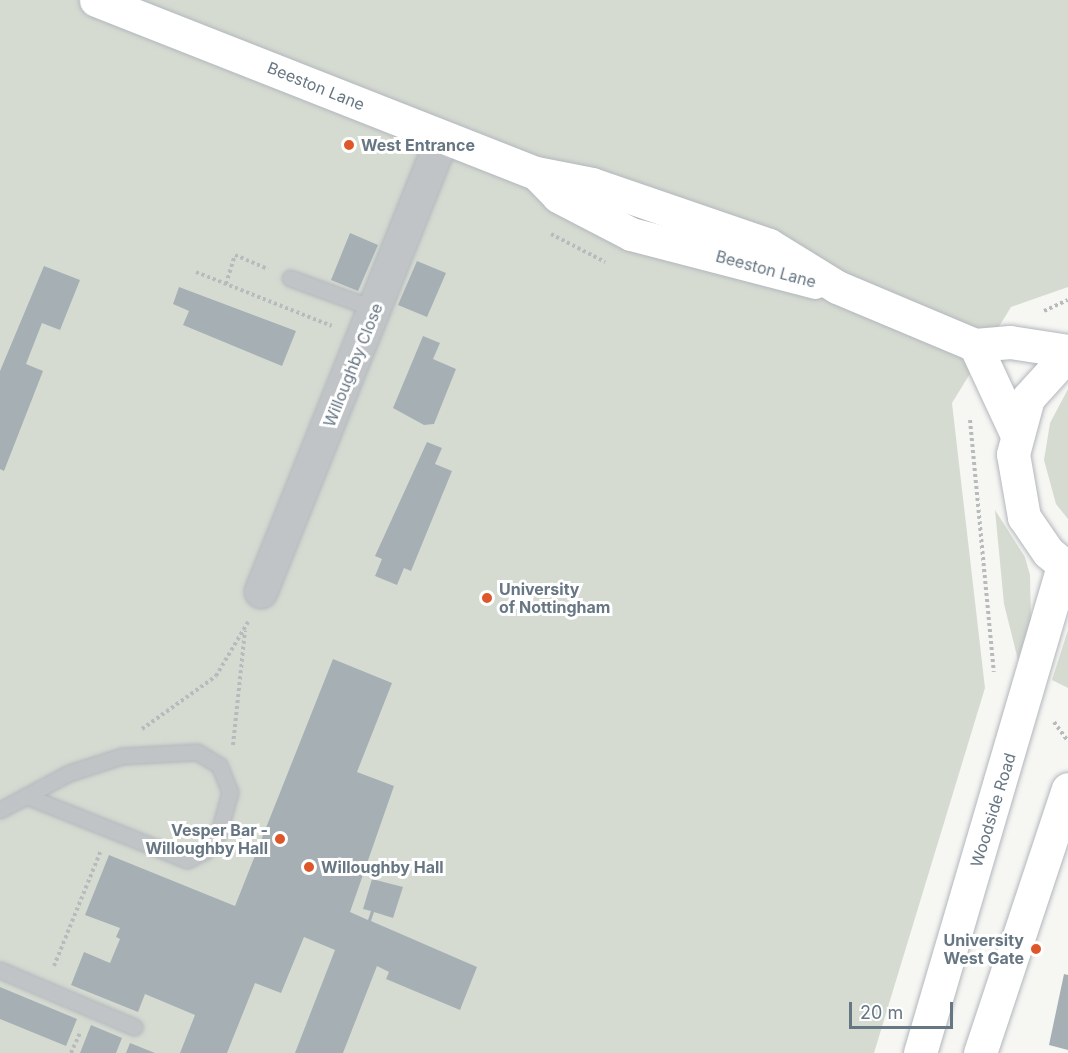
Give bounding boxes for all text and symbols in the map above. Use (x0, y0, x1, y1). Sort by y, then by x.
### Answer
street label: Beeston Lane (265, 58, 367, 114)
place label: West Entrance (361, 135, 475, 155)
marker: West Entrance (342, 138, 356, 152)
street label: Beeston Lane (714, 246, 818, 292)
street label: Willoughby Close (319, 300, 387, 430)
place label: University of Nottingham (499, 579, 610, 617)
marker: University of Nottingham (480, 591, 494, 605)
street label: Woodside Road (966, 751, 1020, 869)
place label: Vesper Bar - Willoughby Hall (145, 820, 268, 858)
marker: Vesper Bar - Willoughby Hall (273, 832, 287, 846)
place label: Willoughby Hall (321, 857, 444, 877)
marker: Willoughby Hall (302, 860, 316, 874)
place label: University West Gate (944, 930, 1024, 968)
marker: University West Gate (1029, 942, 1043, 956)
scale bar (852, 990, 956, 1028)
text: 20 m (860, 1002, 903, 1023)

